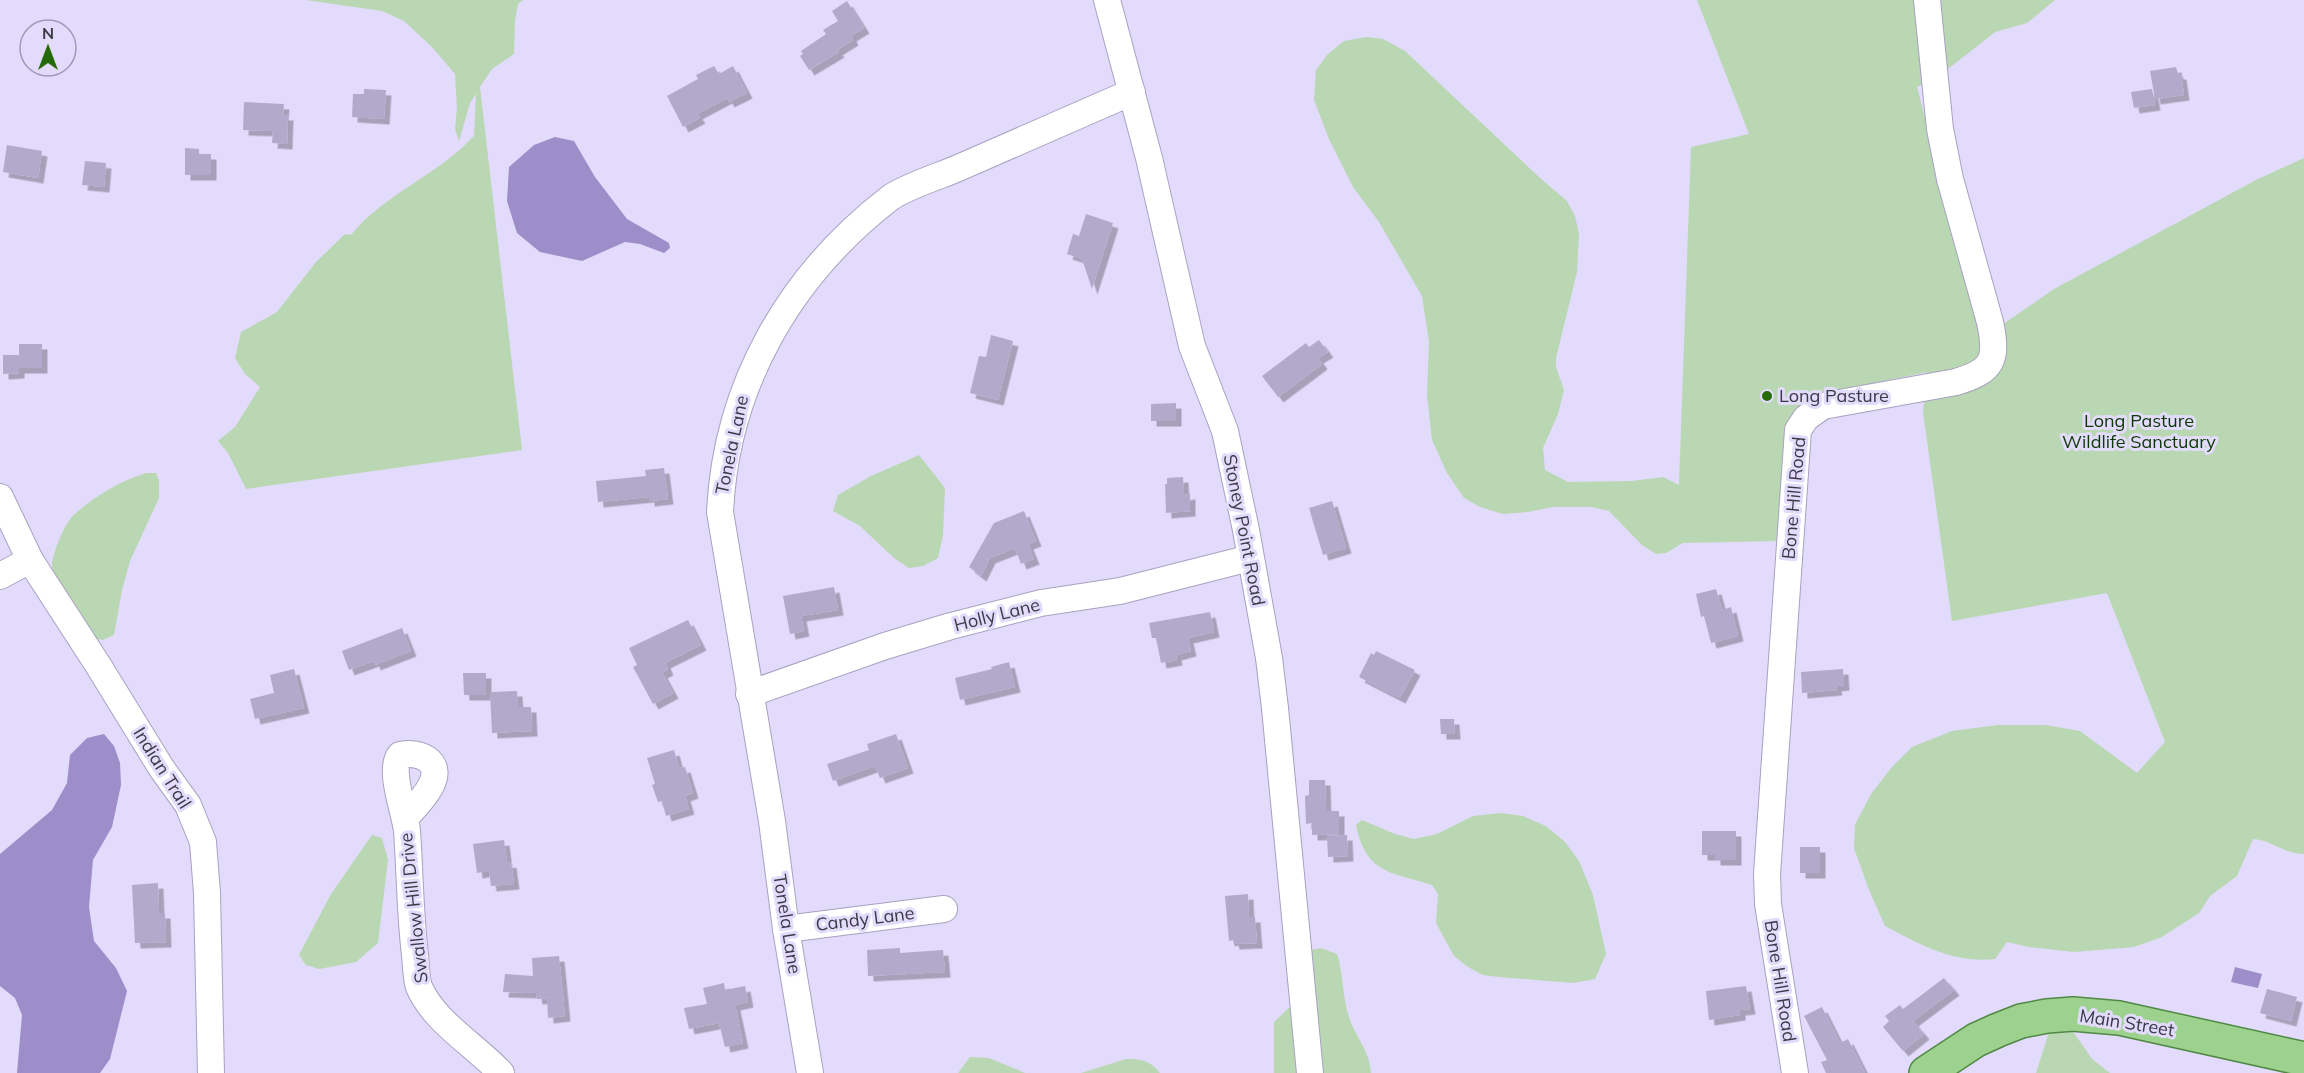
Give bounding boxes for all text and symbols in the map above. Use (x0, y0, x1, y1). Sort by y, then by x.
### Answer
north arrow (18, 18, 78, 78)
text: N (42, 23, 54, 43)
place label: Long Pasture (1779, 384, 1889, 407)
marker: Long Pasture (1760, 389, 1774, 403)
street label: Tonela Lane (710, 393, 753, 497)
park label: Long Pasture Wildlife Sanctuary (2062, 409, 2216, 453)
street label: Bone Hill Road (1777, 436, 1810, 560)
street label: Stoney Point Road (1219, 452, 1270, 608)
street label: Holly Lane (951, 593, 1042, 636)
street label: Indian Trail (128, 723, 196, 813)
street label: Swallow Hill Drive (394, 832, 433, 984)
street label: Tonela Lane (768, 872, 807, 976)
street label: Candy Lane (814, 901, 916, 936)
street label: Bone Hill Road (1760, 918, 1801, 1043)
street label: Main Street (2078, 1004, 2176, 1041)

